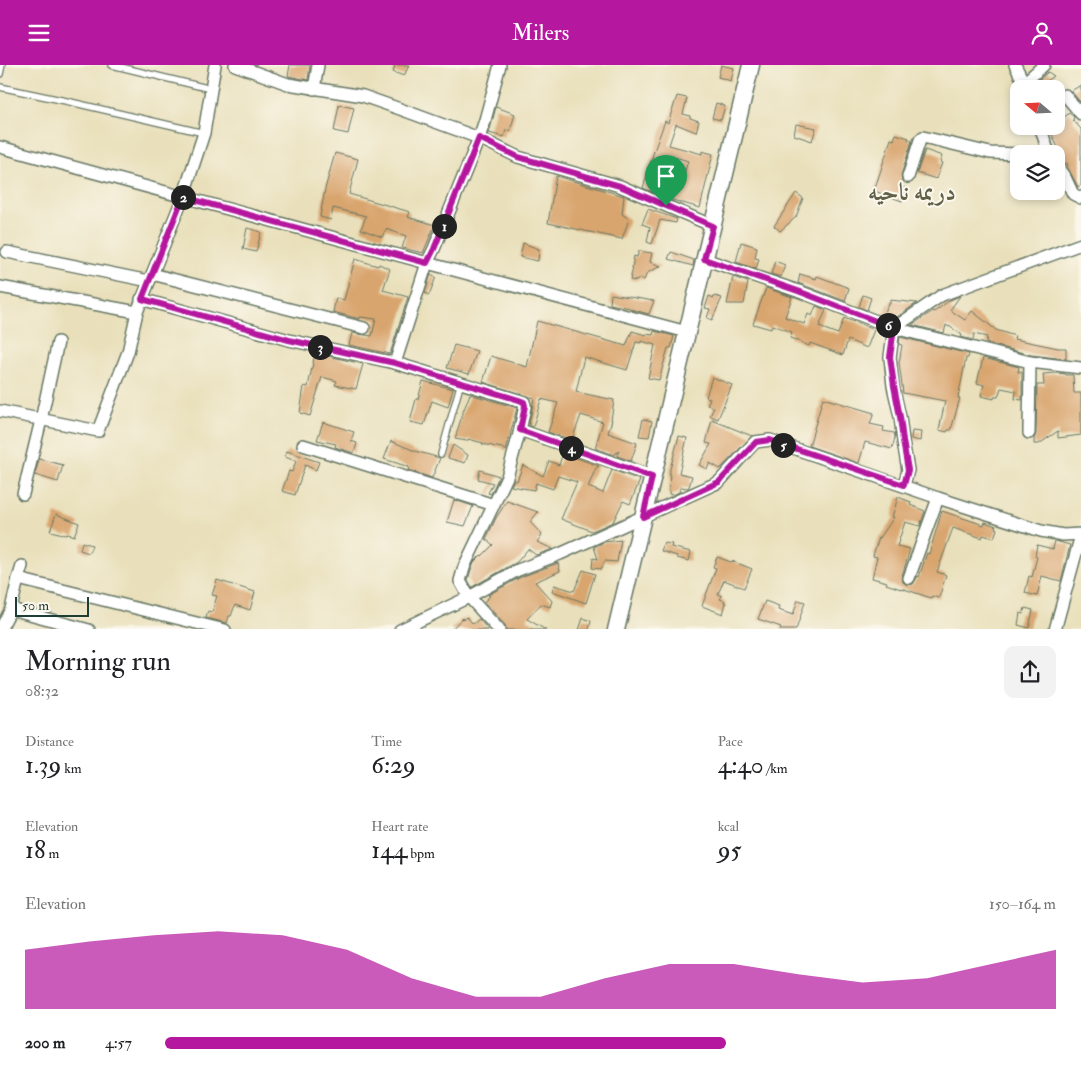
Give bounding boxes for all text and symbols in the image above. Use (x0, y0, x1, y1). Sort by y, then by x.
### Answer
icon: menu (25, 19, 53, 47)
text: Milers (512, 19, 569, 47)
icon: person (1028, 19, 1056, 47)
north arrow (1010, 80, 1065, 135)
map controls (1010, 80, 1065, 200)
button: layers (1010, 145, 1065, 200)
pin (645, 155, 687, 206)
icon: arrive (652, 162, 680, 190)
district label: دریمه ناحیه (868, 177, 956, 208)
pin: 2 (170, 185, 196, 209)
text: 2 (180, 189, 187, 206)
pin: 1 (432, 213, 456, 239)
text: 1 (442, 218, 447, 235)
pin: 6 (876, 313, 900, 337)
text: 6 (885, 317, 892, 334)
pin: 3 (308, 335, 332, 359)
text: 3 (318, 339, 323, 356)
pin: 5 (770, 433, 796, 457)
pin: 4 (558, 435, 584, 461)
text: 5 (780, 437, 787, 454)
text: 4 (568, 440, 575, 457)
scale bar (15, 595, 89, 618)
text: 50 m (22, 597, 49, 614)
text: Morning run (25, 644, 171, 679)
button: share (1004, 646, 1056, 698)
text: 08:32 (25, 681, 59, 701)
text: Distance (25, 733, 74, 750)
text: Time (371, 733, 402, 750)
text: Pace (718, 733, 743, 750)
text: 1.39 (25, 750, 61, 781)
text: 6:29 (371, 750, 416, 781)
text: 4:40 (718, 750, 764, 781)
text: km (61, 760, 82, 777)
text: /km (764, 760, 788, 777)
text: Elevation (25, 818, 78, 835)
text: Heart rate (371, 818, 428, 835)
text: kcal (718, 818, 739, 835)
text: 18 (25, 835, 46, 866)
text: 144 (371, 835, 407, 866)
text: 95 (718, 835, 741, 866)
text: m (46, 845, 59, 862)
text: bpm (407, 845, 435, 862)
text: Elevation (25, 894, 86, 914)
text: 150–164 m (989, 894, 1056, 914)
text: 200 m (25, 1033, 65, 1053)
text: 4:57 (105, 1033, 132, 1053)

